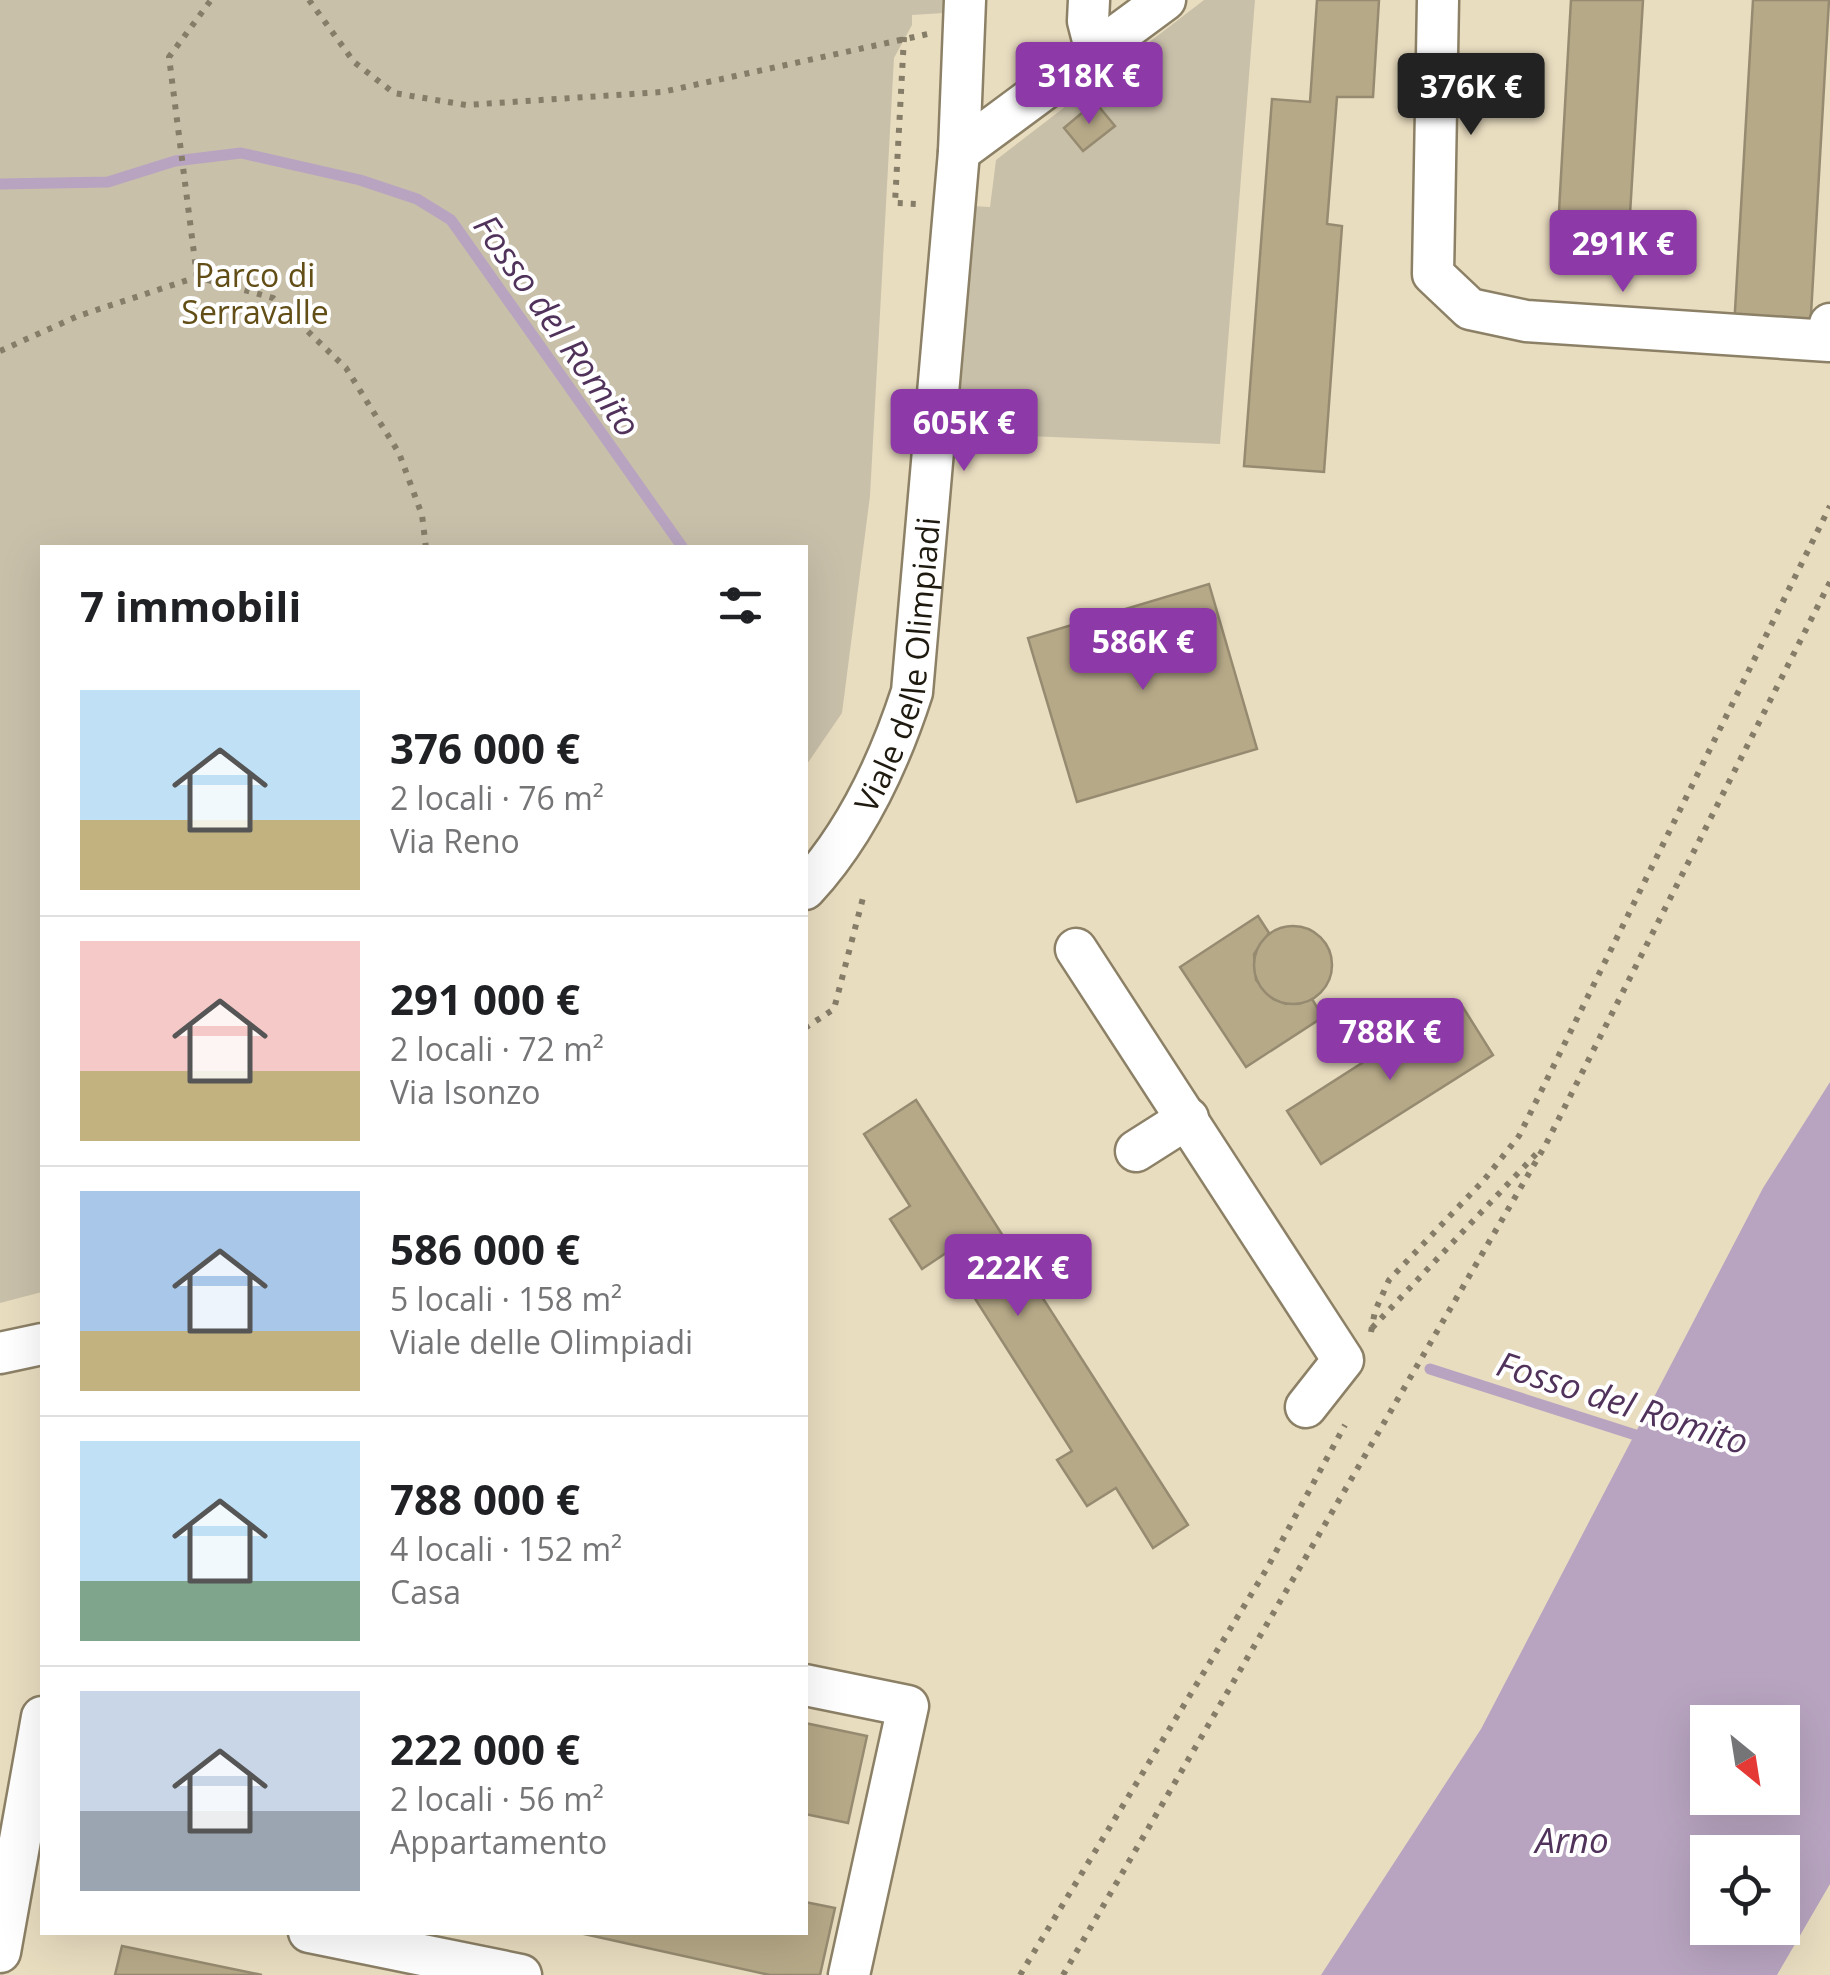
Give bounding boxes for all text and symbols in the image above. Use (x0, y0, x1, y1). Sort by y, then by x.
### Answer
pin: 318K € (1008, 42, 1170, 127)
text: 318K € (1038, 53, 1140, 96)
pin: 376K € (1390, 53, 1552, 138)
text: 376K € (1420, 64, 1522, 107)
water label: Fosso del Romito (464, 205, 652, 445)
pin: 291K € (1542, 210, 1704, 295)
text: 291K € (1572, 221, 1674, 264)
park label: Parco di Serravalle (181, 253, 329, 333)
pin: 605K € (883, 389, 1045, 474)
text: 605K € (913, 400, 1015, 443)
street label: Viale delle Olimpiadi (843, 515, 949, 819)
text: 7 immobili (80, 577, 301, 634)
icon: filters (713, 578, 768, 633)
pin: 586K € (1062, 608, 1224, 693)
text: 586K € (1092, 619, 1194, 662)
text: 376 000 € (390, 719, 580, 776)
icon: home (160, 730, 280, 850)
text: 2 locali · 76 m² (390, 776, 604, 819)
text: Via Reno (390, 819, 520, 862)
text: 291 000 € (390, 970, 580, 1027)
icon: home (160, 981, 280, 1101)
pin: 788K € (1309, 998, 1471, 1083)
text: 788K € (1339, 1009, 1441, 1052)
text: 2 locali · 72 m² (390, 1027, 604, 1070)
text: Via Isonzo (390, 1070, 541, 1113)
text: 586 000 € (390, 1220, 580, 1277)
icon: home (160, 1231, 280, 1351)
pin: 222K € (937, 1234, 1099, 1319)
text: 222K € (967, 1245, 1069, 1288)
text: 5 locali · 158 m² (390, 1277, 622, 1320)
text: Viale delle Olimpiadi (390, 1320, 693, 1363)
water label: Fosso del Romito (1491, 1339, 1755, 1465)
text: 788 000 € (390, 1470, 580, 1527)
icon: home (160, 1481, 280, 1601)
text: 4 locali · 152 m² (390, 1527, 622, 1570)
text: Casa (390, 1570, 461, 1613)
north arrow (1690, 1705, 1800, 1815)
map controls (1690, 1705, 1800, 1945)
text: 222 000 € (390, 1720, 580, 1777)
icon: home (160, 1731, 280, 1851)
text: 2 locali · 56 m² (390, 1777, 604, 1820)
water label: Arno (1533, 1816, 1609, 1863)
text: Appartamento (390, 1820, 607, 1863)
button: locate (1690, 1835, 1800, 1945)

